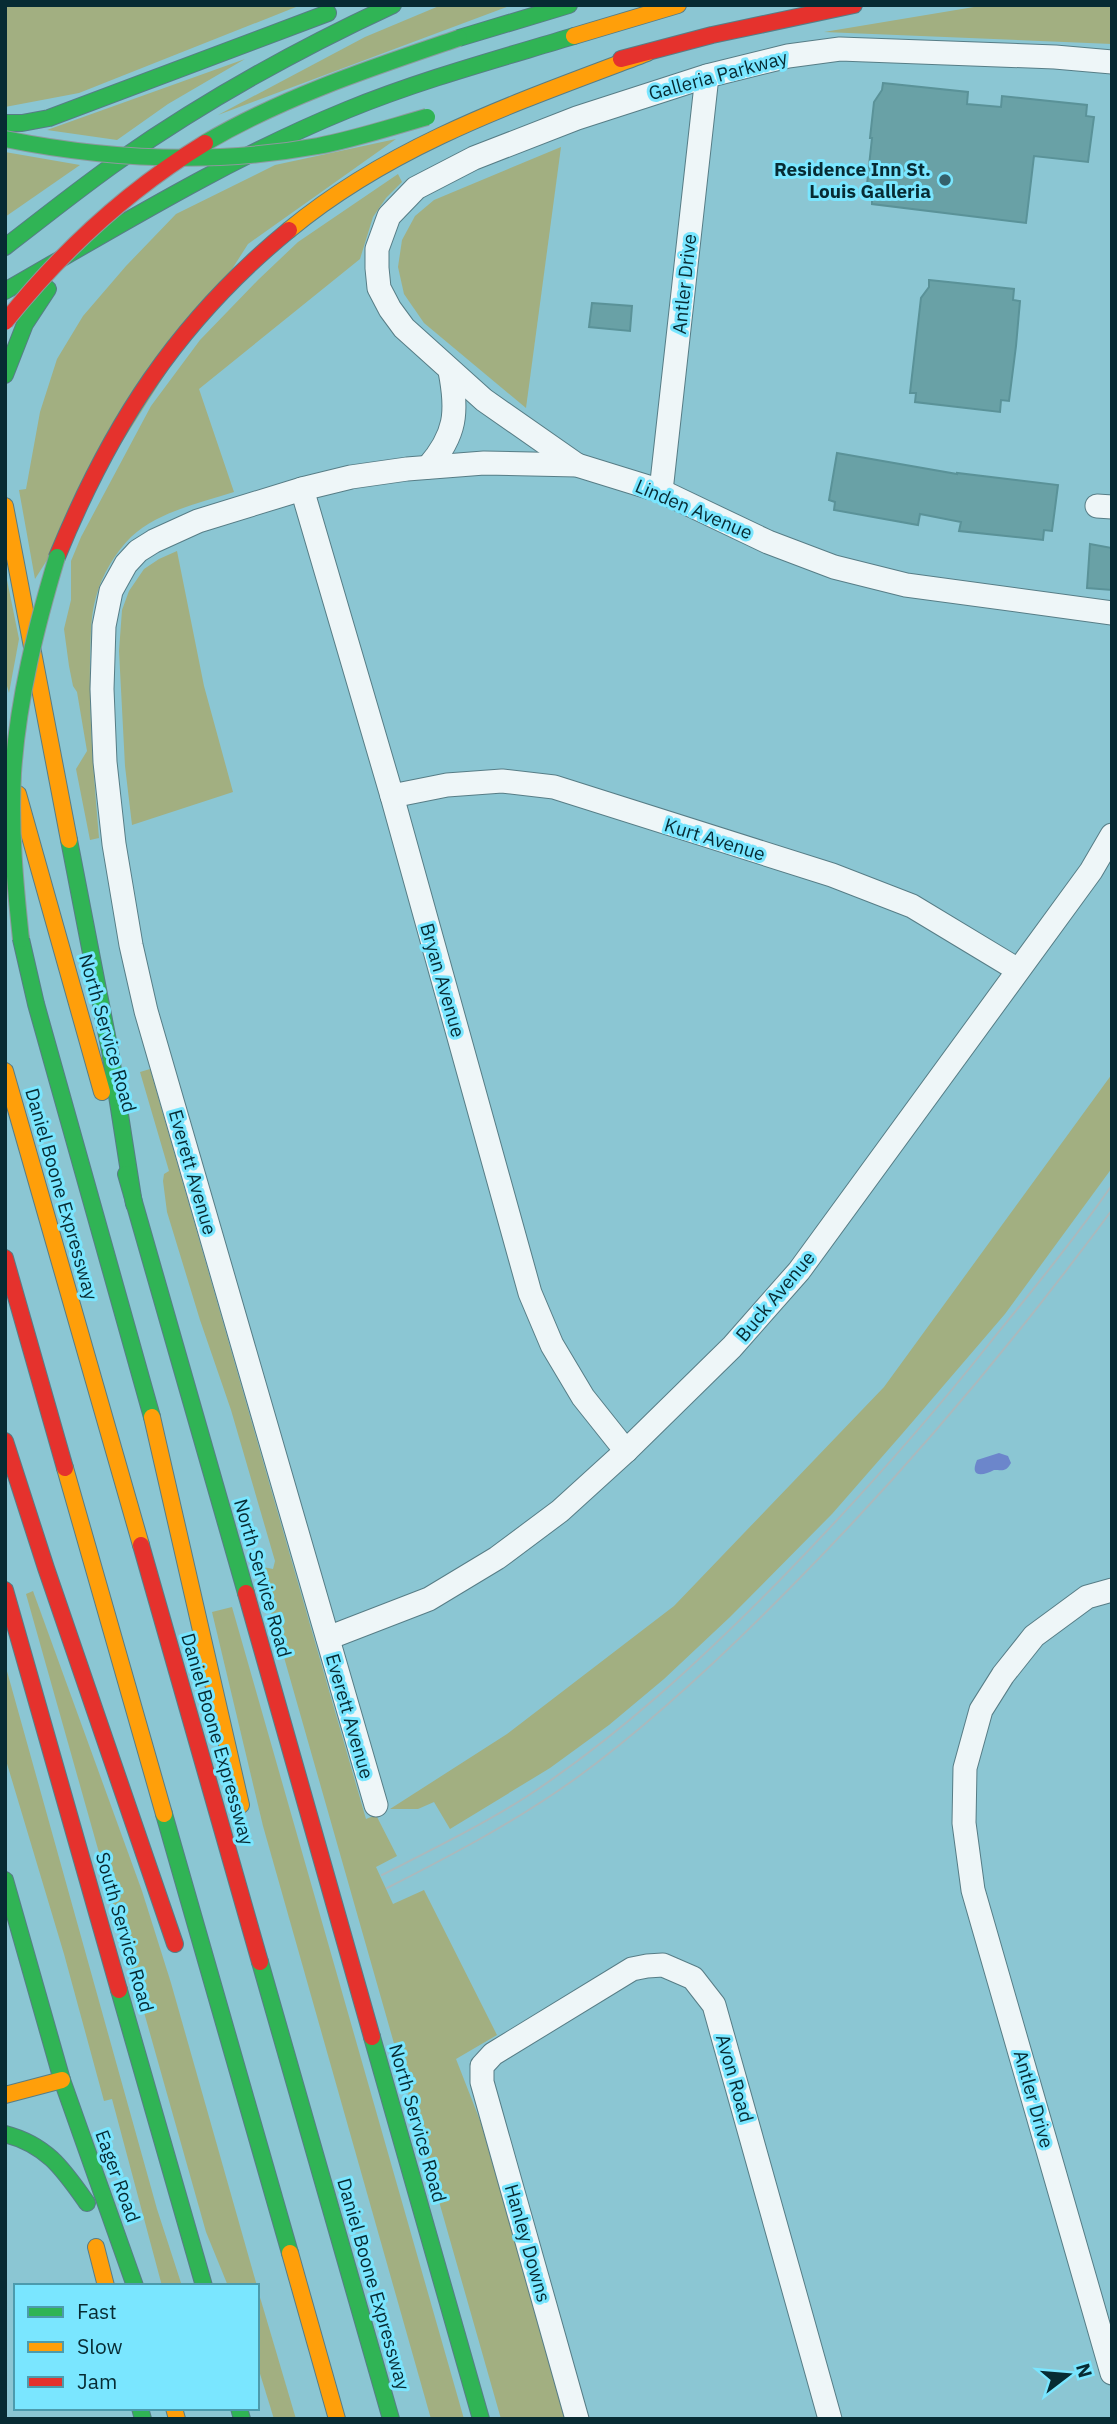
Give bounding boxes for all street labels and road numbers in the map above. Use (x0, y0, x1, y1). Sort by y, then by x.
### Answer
street label: Galleria Parkway (646, 45, 791, 105)
street label: Antler Drive (667, 233, 701, 335)
street label: Linden Avenue (632, 473, 756, 545)
street label: Kurt Avenue (662, 812, 768, 866)
street label: Bryan Avenue (415, 920, 471, 1040)
street label: North Service Road (74, 951, 142, 1115)
street label: Daniel Boone Expressway (20, 1085, 104, 1303)
street label: Everett Avenue (164, 1107, 222, 1237)
street label: Buck Avenue (730, 1246, 820, 1346)
street label: North Service Road (229, 1496, 297, 1660)
street label: Daniel Boone Expressway (176, 1630, 260, 1848)
street label: Everett Avenue (321, 1651, 379, 1781)
street label: South Service Road (91, 1849, 159, 2015)
street label: Avon Road (711, 2031, 759, 2125)
street label: North Service Road (384, 2041, 452, 2205)
street label: Antler Drive (1009, 2047, 1059, 2151)
street label: Eager Road (90, 2126, 146, 2226)
street label: Daniel Boone Expressway (332, 2175, 416, 2393)
street label: Hanley Downs (500, 2181, 556, 2305)

